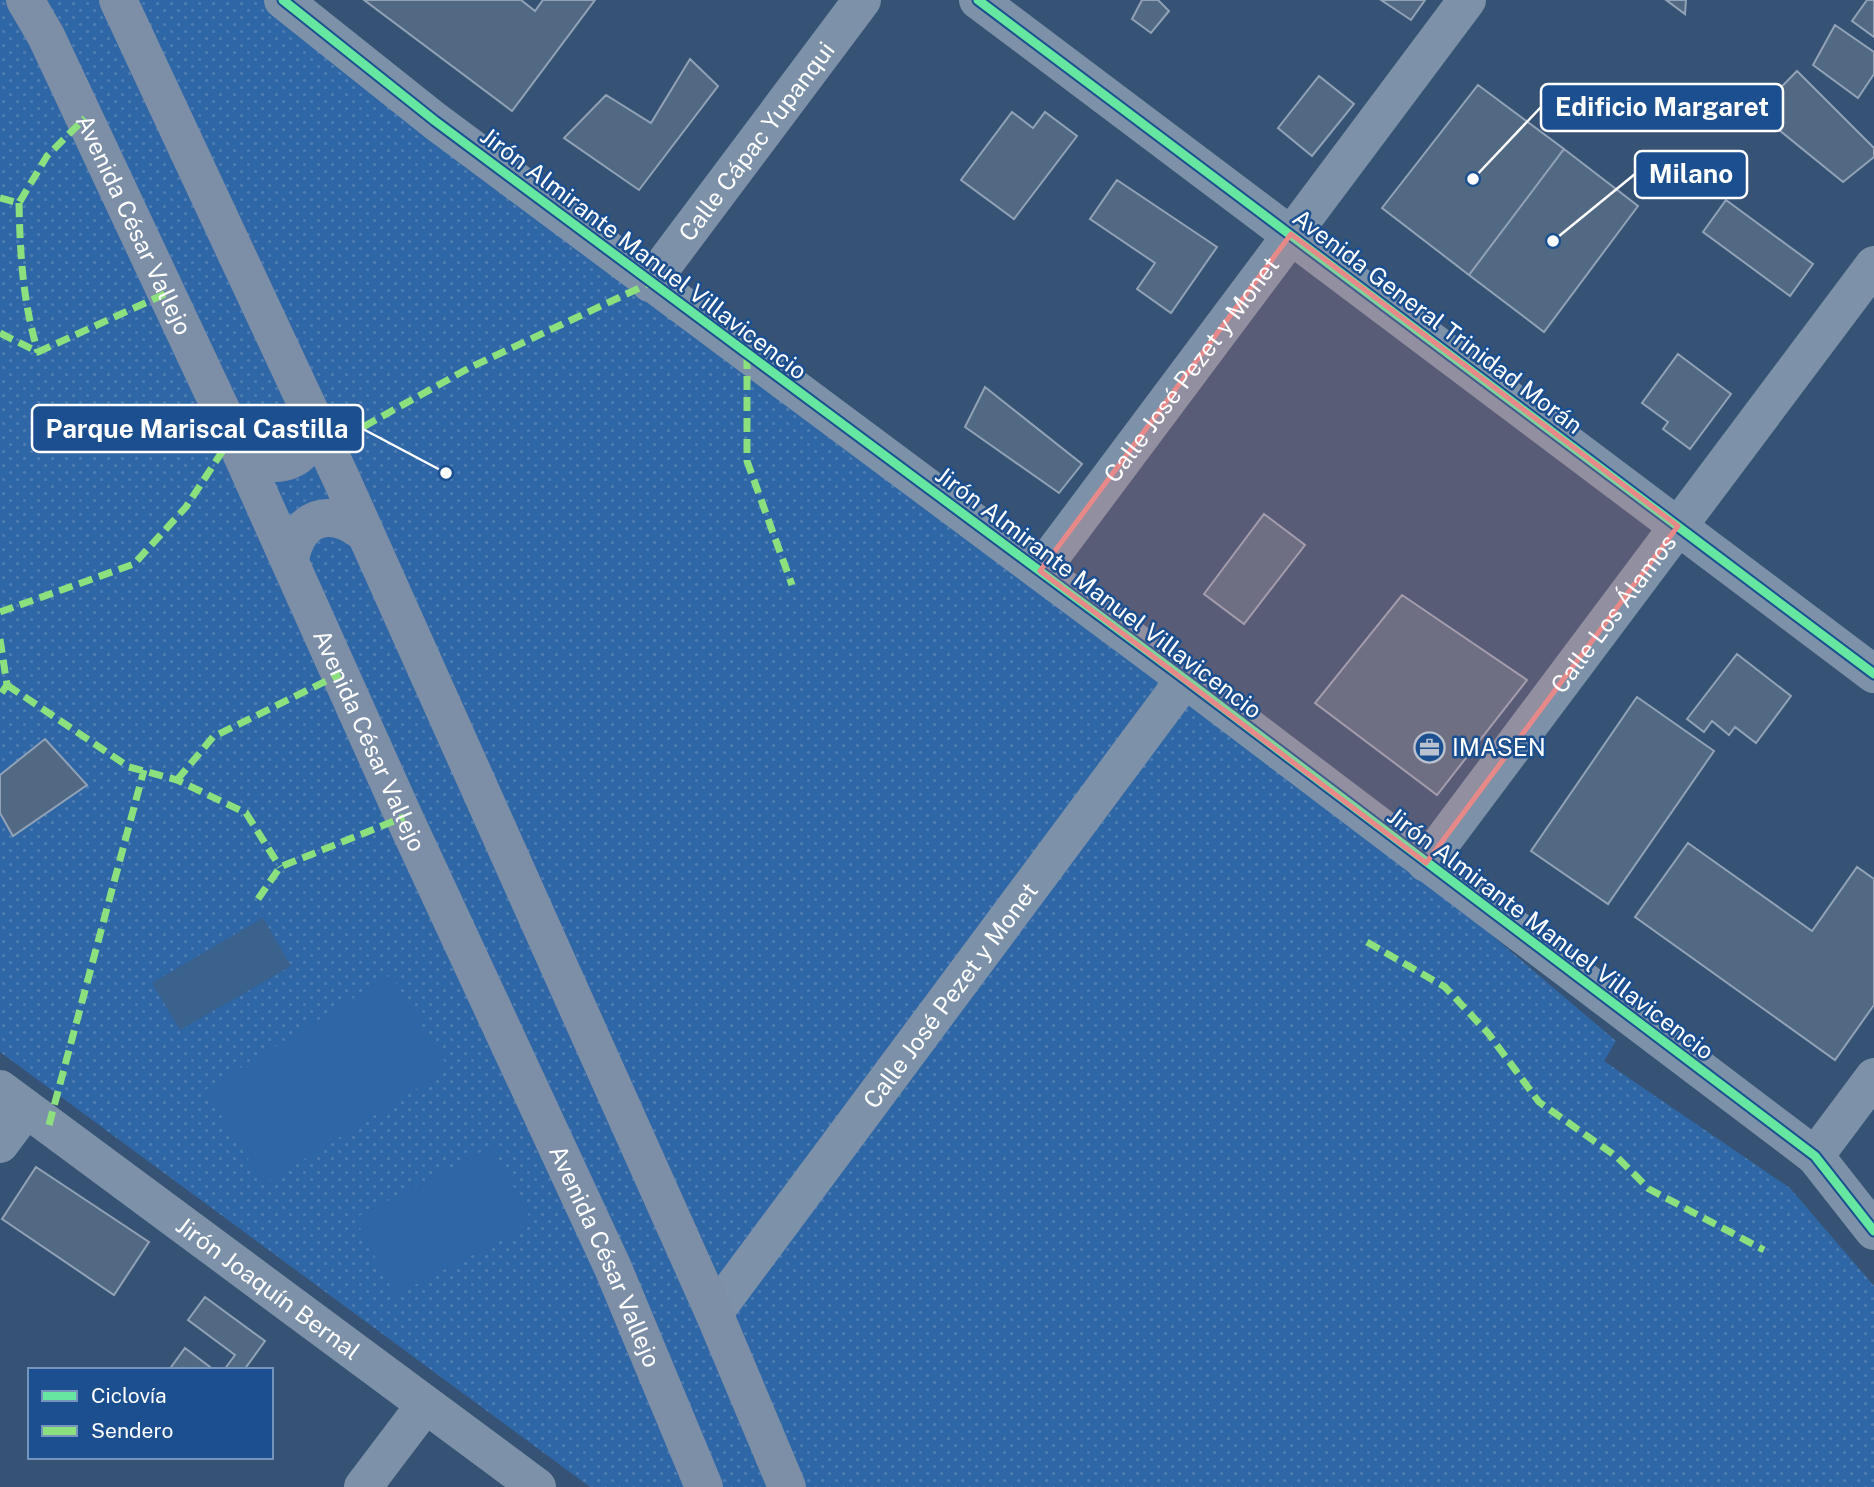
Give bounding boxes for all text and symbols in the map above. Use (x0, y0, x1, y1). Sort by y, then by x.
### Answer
street label: Calle Cápac Yupanqui (673, 36, 840, 246)
callout: Edificio Margaret (1541, 84, 1783, 131)
text: Edificio Margaret (1555, 91, 1769, 122)
street label: Avenida César Vallejo (71, 110, 198, 339)
street label: Jirón Almirante Manuel Villavicencio (475, 121, 813, 385)
callout: Milano (1635, 151, 1747, 198)
text: Milano (1649, 158, 1733, 189)
street label: Avenida General Trinidad Morán (1288, 203, 1588, 439)
street label: Calle José Pezet y Monet (1098, 251, 1284, 487)
callout: Parque Mariscal Castilla (32, 405, 363, 452)
text: Parque Mariscal Castilla (46, 413, 348, 444)
street label: Jirón Almirante Manuel Villavicencio (930, 460, 1268, 724)
street label: Calle Los Álamos (1545, 528, 1682, 698)
street label: Avenida César Vallejo (308, 625, 432, 856)
office icon: IMASEN (1412, 730, 1446, 764)
place label: IMASEN (1452, 733, 1546, 761)
street label: Jirón Almirante Manuel Villavicencio (1382, 801, 1720, 1065)
street label: Calle José Pezet y Monet (857, 877, 1043, 1114)
street label: Avenida César Vallejo (544, 1141, 667, 1371)
street label: Jirón Joaquín Bernal (171, 1211, 366, 1365)
legend (28, 1368, 273, 1459)
text: Ciclovía (91, 1383, 167, 1408)
text: Sendero (91, 1418, 173, 1443)

